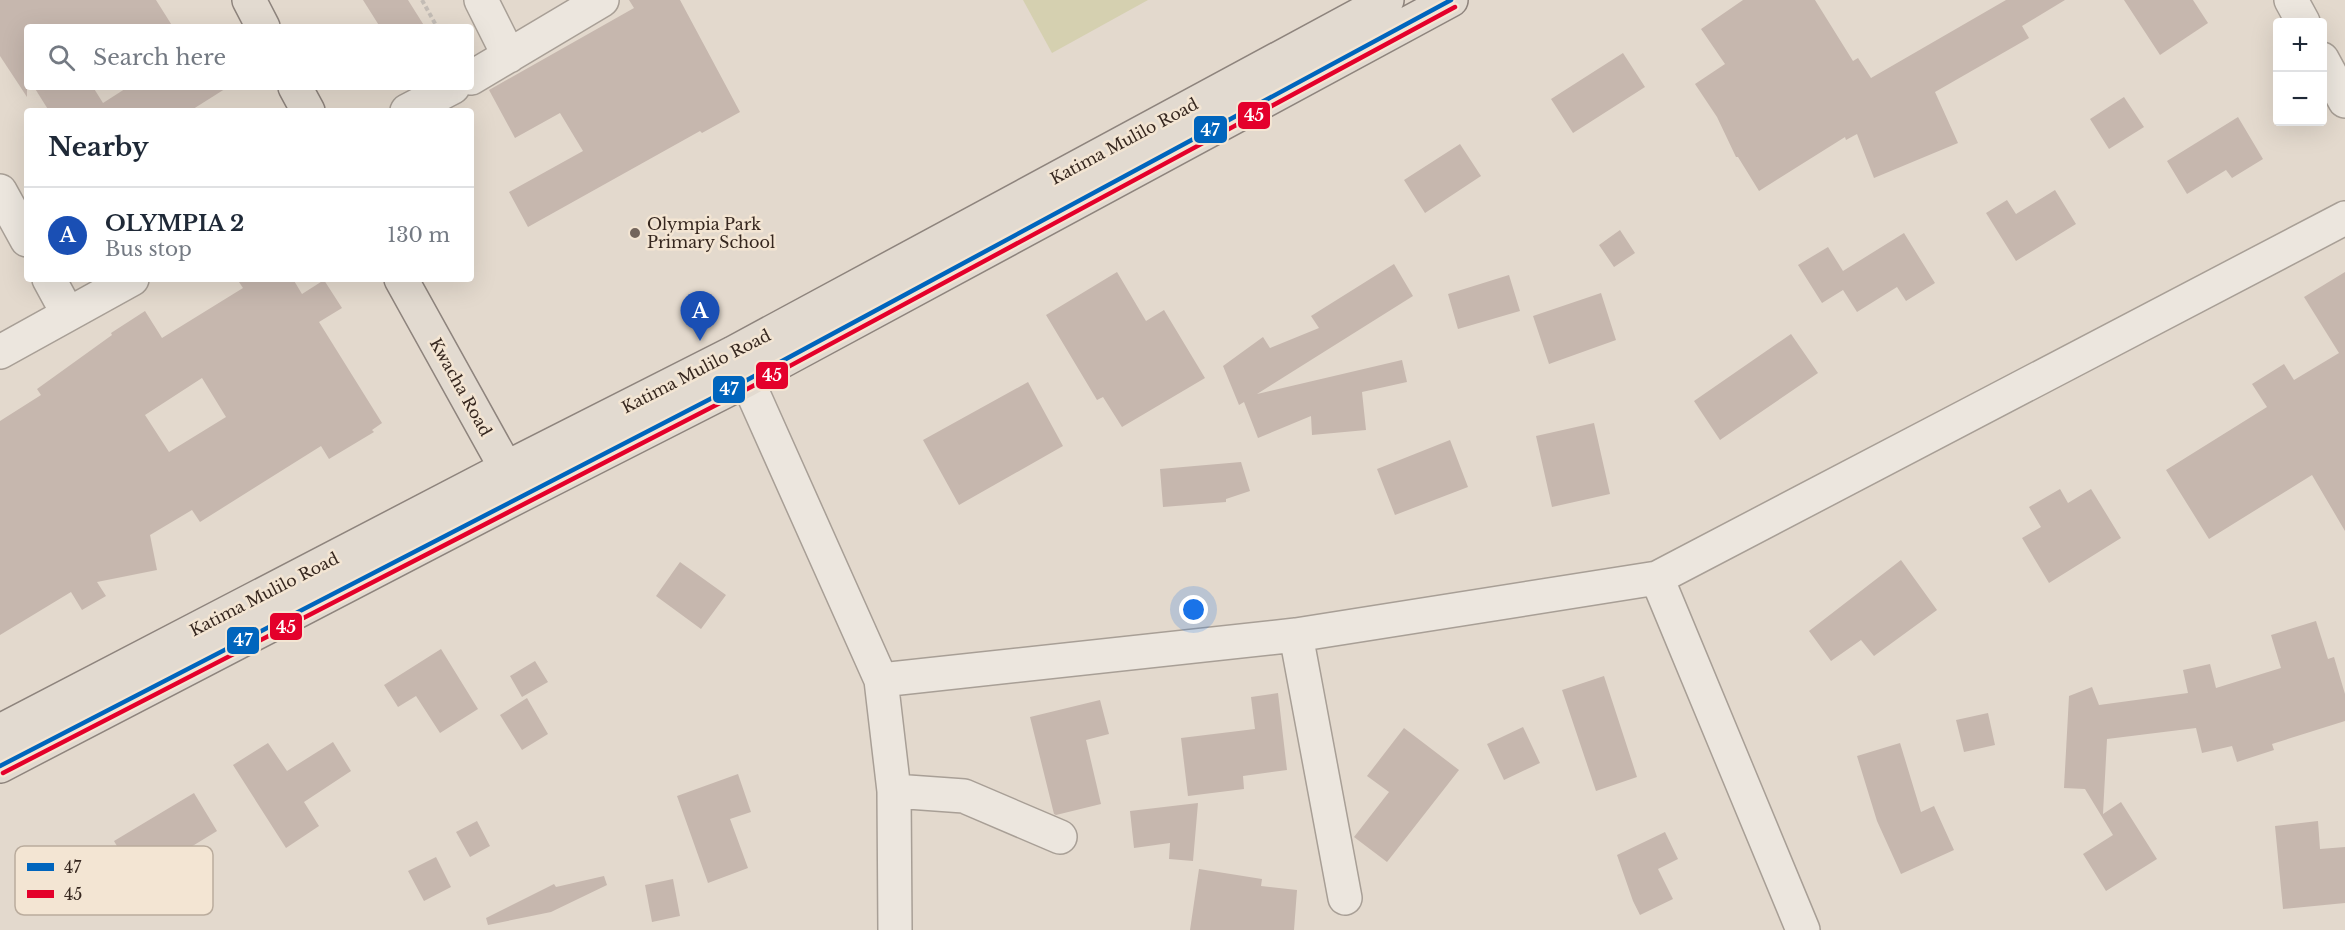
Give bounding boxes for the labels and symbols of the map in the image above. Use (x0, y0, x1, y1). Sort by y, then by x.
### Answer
street label: Katima Mulilo Road (1047, 93, 1202, 188)
line badge: 45 (1237, 101, 1271, 130)
text: 45 (1244, 105, 1264, 125)
line badge: 47 (1193, 115, 1228, 144)
text: 47 (1201, 120, 1220, 140)
place label: Olympia Park Primary School (647, 214, 775, 252)
marker: Olympia Park Primary School (628, 226, 642, 240)
pin: A (680, 292, 720, 341)
street label: Katima Mulilo Road (618, 325, 774, 417)
street label: Kwacha Road (426, 334, 496, 440)
line badge: 45 (755, 361, 789, 390)
text: 45 (762, 365, 782, 385)
line badge: 47 (712, 375, 746, 404)
text: 47 (720, 379, 739, 399)
street label: Katima Mulilo Road (186, 548, 342, 640)
your location (1179, 595, 1208, 624)
line badge: 45 (269, 612, 303, 641)
text: 45 (276, 617, 296, 637)
line badge: 47 (226, 626, 260, 655)
text: 47 (234, 630, 253, 650)
legend (15, 846, 213, 915)
text: 47 (64, 857, 82, 877)
text: 45 (64, 884, 82, 904)

